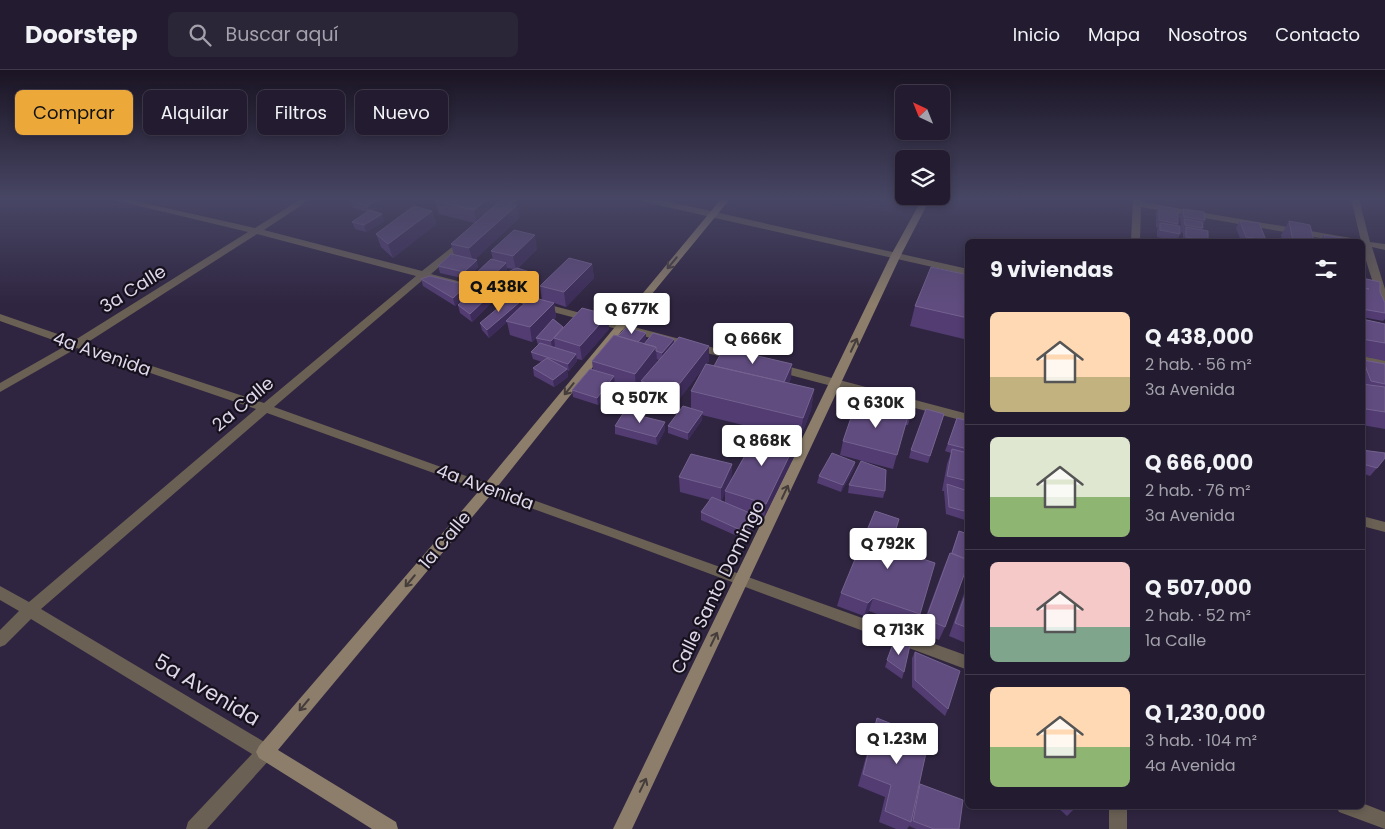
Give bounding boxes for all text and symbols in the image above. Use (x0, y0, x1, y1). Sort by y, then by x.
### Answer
search box (168, 12, 518, 57)
text: Doorstep (25, 18, 138, 51)
icon: search (186, 21, 214, 49)
text: Buscar aquí (226, 21, 338, 48)
text: Inicio (1013, 22, 1060, 47)
text: Mapa (1088, 22, 1140, 47)
text: Nosotros (1168, 22, 1247, 47)
text: Contacto (1275, 22, 1360, 47)
north arrow (895, 85, 950, 140)
map controls (895, 85, 950, 205)
chip: Comprar (15, 90, 133, 135)
chip: Alquilar (143, 90, 247, 135)
chip: Filtros (257, 90, 345, 135)
chip: Nuevo (355, 90, 448, 135)
button: layers (895, 150, 950, 205)
text: 9 viviendas (990, 255, 1113, 284)
icon: filters (1312, 255, 1340, 283)
one-way arrow (667, 257, 678, 270)
street label: 3a Calle (95, 258, 171, 319)
pin: Q 438K (458, 270, 540, 313)
text: Q 438K (470, 275, 528, 298)
pin: Q 677K (591, 292, 673, 335)
text: Q 677K (605, 297, 659, 320)
pin: Q 666K (712, 322, 794, 365)
text: Q 438,000 (1145, 322, 1254, 351)
street label: 4a Avenida (50, 325, 154, 382)
text: Q 666K (724, 327, 782, 350)
icon: home (1030, 332, 1090, 392)
one-way arrow (849, 338, 859, 353)
text: 2 hab. · 56 m² (1145, 353, 1252, 376)
street label: 2a Calle (207, 370, 279, 437)
text: 3a Avenida (1145, 378, 1235, 401)
one-way arrow (564, 382, 575, 395)
pin: Q 507K (599, 382, 681, 424)
text: Q 507K (612, 386, 668, 409)
pin: Q 630K (835, 386, 917, 429)
text: Q 630K (847, 391, 905, 414)
pin: Q 868K (721, 424, 803, 467)
text: Q 868K (733, 429, 791, 452)
text: Q 666,000 (1145, 448, 1253, 477)
street label: 4a Avenida (433, 457, 537, 516)
icon: home (1030, 457, 1090, 517)
text: 2 hab. · 76 m² (1145, 479, 1251, 502)
one-way arrow (780, 485, 790, 500)
street label: Calle Santo Domingo (665, 496, 771, 678)
text: 3a Avenida (1145, 504, 1235, 527)
street label: 1a Calle (413, 505, 476, 574)
pin: Q 792K (847, 528, 929, 570)
text: Q 792K (861, 532, 915, 555)
text: Q 507,000 (1145, 573, 1252, 602)
one-way arrow (404, 575, 415, 588)
icon: home (1030, 582, 1090, 642)
text: 2 hab. · 52 m² (1145, 604, 1251, 627)
pin: Q 713K (858, 614, 940, 656)
text: Q 713K (873, 618, 925, 641)
text: 1a Calle (1145, 629, 1206, 652)
one-way arrow (710, 632, 719, 647)
street label: 5a Avenida (149, 647, 266, 733)
text: Q 1,230,000 (1145, 698, 1265, 727)
one-way arrow (299, 699, 310, 712)
icon: home (1030, 707, 1090, 767)
pin: Q 1.23M (851, 722, 943, 765)
text: Q 1.23M (867, 727, 927, 750)
text: 3 hab. · 104 m² (1145, 729, 1257, 752)
text: 4a Avenida (1145, 754, 1236, 777)
one-way arrow (639, 778, 649, 793)

